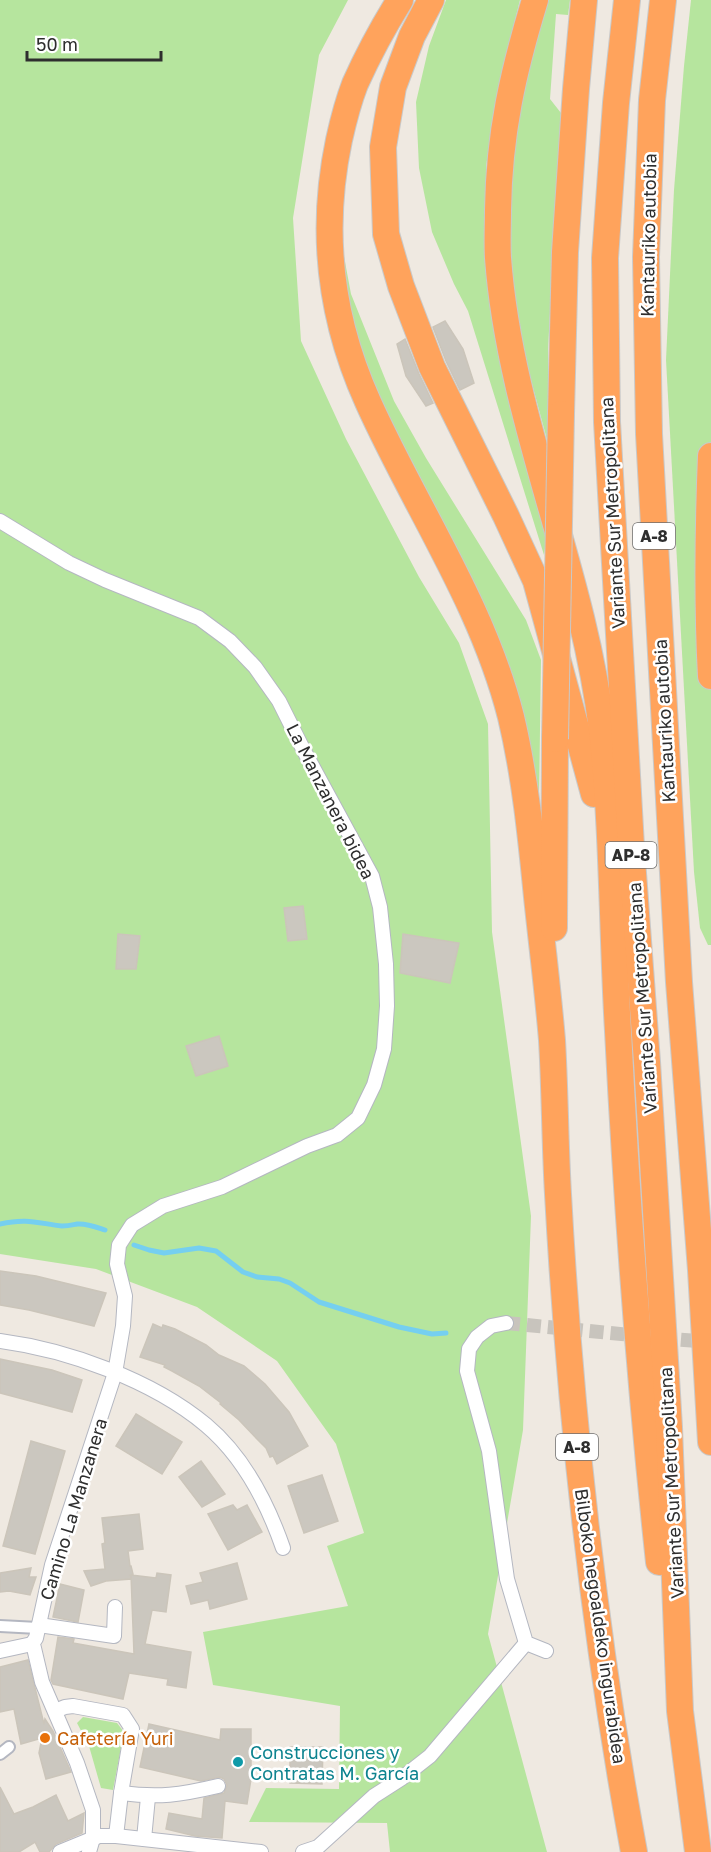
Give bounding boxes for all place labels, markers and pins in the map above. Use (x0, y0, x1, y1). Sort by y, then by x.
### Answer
place label: Cafetería Yuri (57, 1727, 174, 1749)
marker: Cafetería Yuri (38, 1731, 52, 1745)
place label: Construcciones y Contratas M. García (250, 1741, 419, 1784)
marker: Construcciones y Contratas M. García (231, 1755, 245, 1769)

